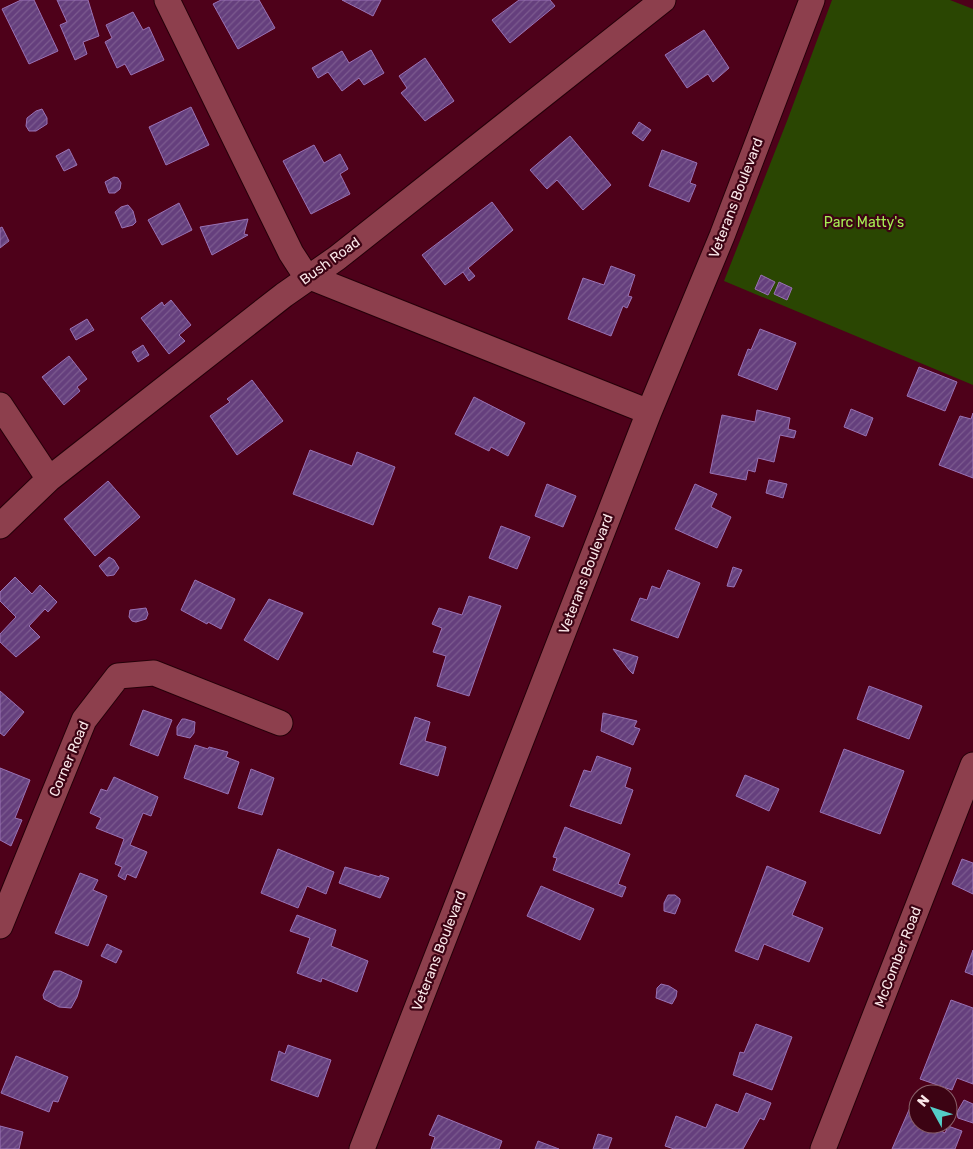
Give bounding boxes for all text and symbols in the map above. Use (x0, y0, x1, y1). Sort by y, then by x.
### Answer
street label: Veterans Boulevard (705, 136, 767, 260)
park label: Parc Matty's (824, 214, 904, 231)
street label: Bush Road (297, 234, 363, 288)
street label: Veterans Boulevard (555, 512, 617, 636)
street label: Corner Road (45, 719, 93, 799)
street label: Veterans Boulevard (408, 889, 470, 1013)
street label: McComber Road (871, 904, 925, 1010)
north arrow (908, 1084, 958, 1134)
text: N (914, 1092, 933, 1110)

